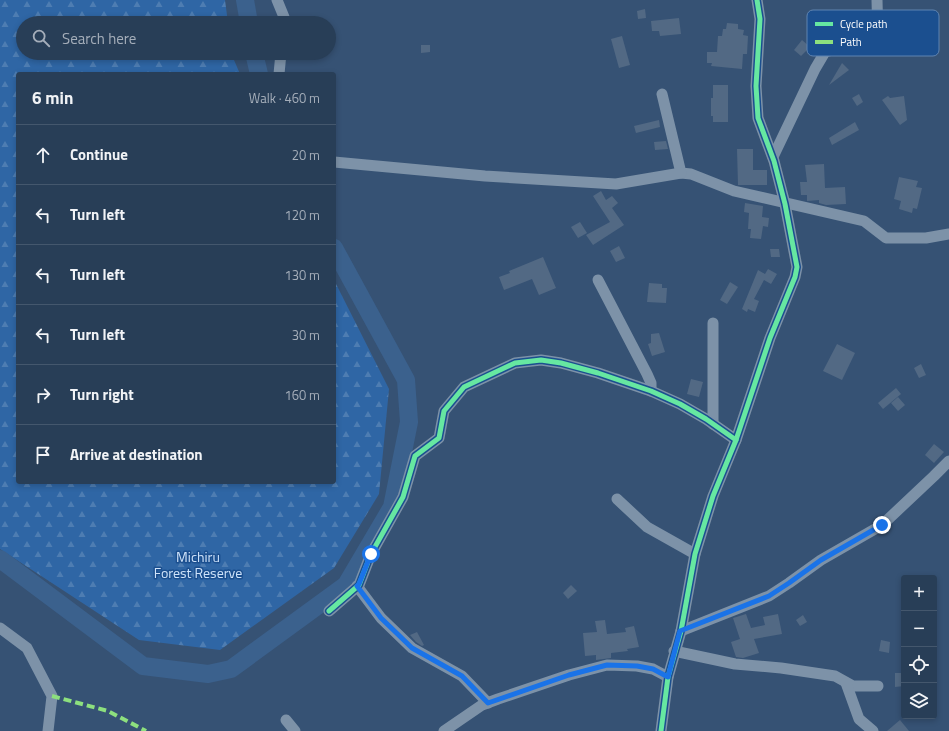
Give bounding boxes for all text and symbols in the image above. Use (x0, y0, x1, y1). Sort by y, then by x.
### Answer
legend (807, 10, 939, 56)
search box (16, 16, 336, 60)
text: Cycle path (840, 16, 888, 32)
icon: search (30, 27, 52, 49)
text: Search here (62, 27, 136, 50)
text: Path (840, 34, 862, 50)
text: 6 min (32, 85, 73, 111)
text: Walk · 460 m (249, 88, 320, 108)
text: Continue (70, 143, 128, 166)
icon: ahead (32, 144, 54, 166)
text: 20 m (292, 145, 320, 165)
text: Turn left (70, 203, 125, 226)
icon: left (32, 204, 54, 226)
text: 120 m (284, 205, 320, 225)
text: Turn left (70, 263, 125, 286)
icon: left (32, 264, 54, 286)
text: 130 m (284, 265, 320, 285)
text: Turn left (70, 323, 125, 346)
icon: left (32, 324, 54, 346)
text: 30 m (292, 325, 320, 345)
text: Turn right (70, 383, 134, 406)
icon: right (32, 384, 54, 406)
text: 160 m (284, 385, 320, 405)
text: Arrive at destination (70, 443, 203, 466)
icon: arrive (32, 444, 54, 466)
route end (873, 516, 891, 534)
route start (362, 545, 380, 563)
park label: Michiru Forest Reserve (154, 546, 242, 583)
map controls (901, 575, 937, 719)
button: + (901, 575, 937, 611)
button: − (901, 611, 937, 647)
button: locate (901, 647, 937, 683)
button: layers (901, 683, 937, 719)

